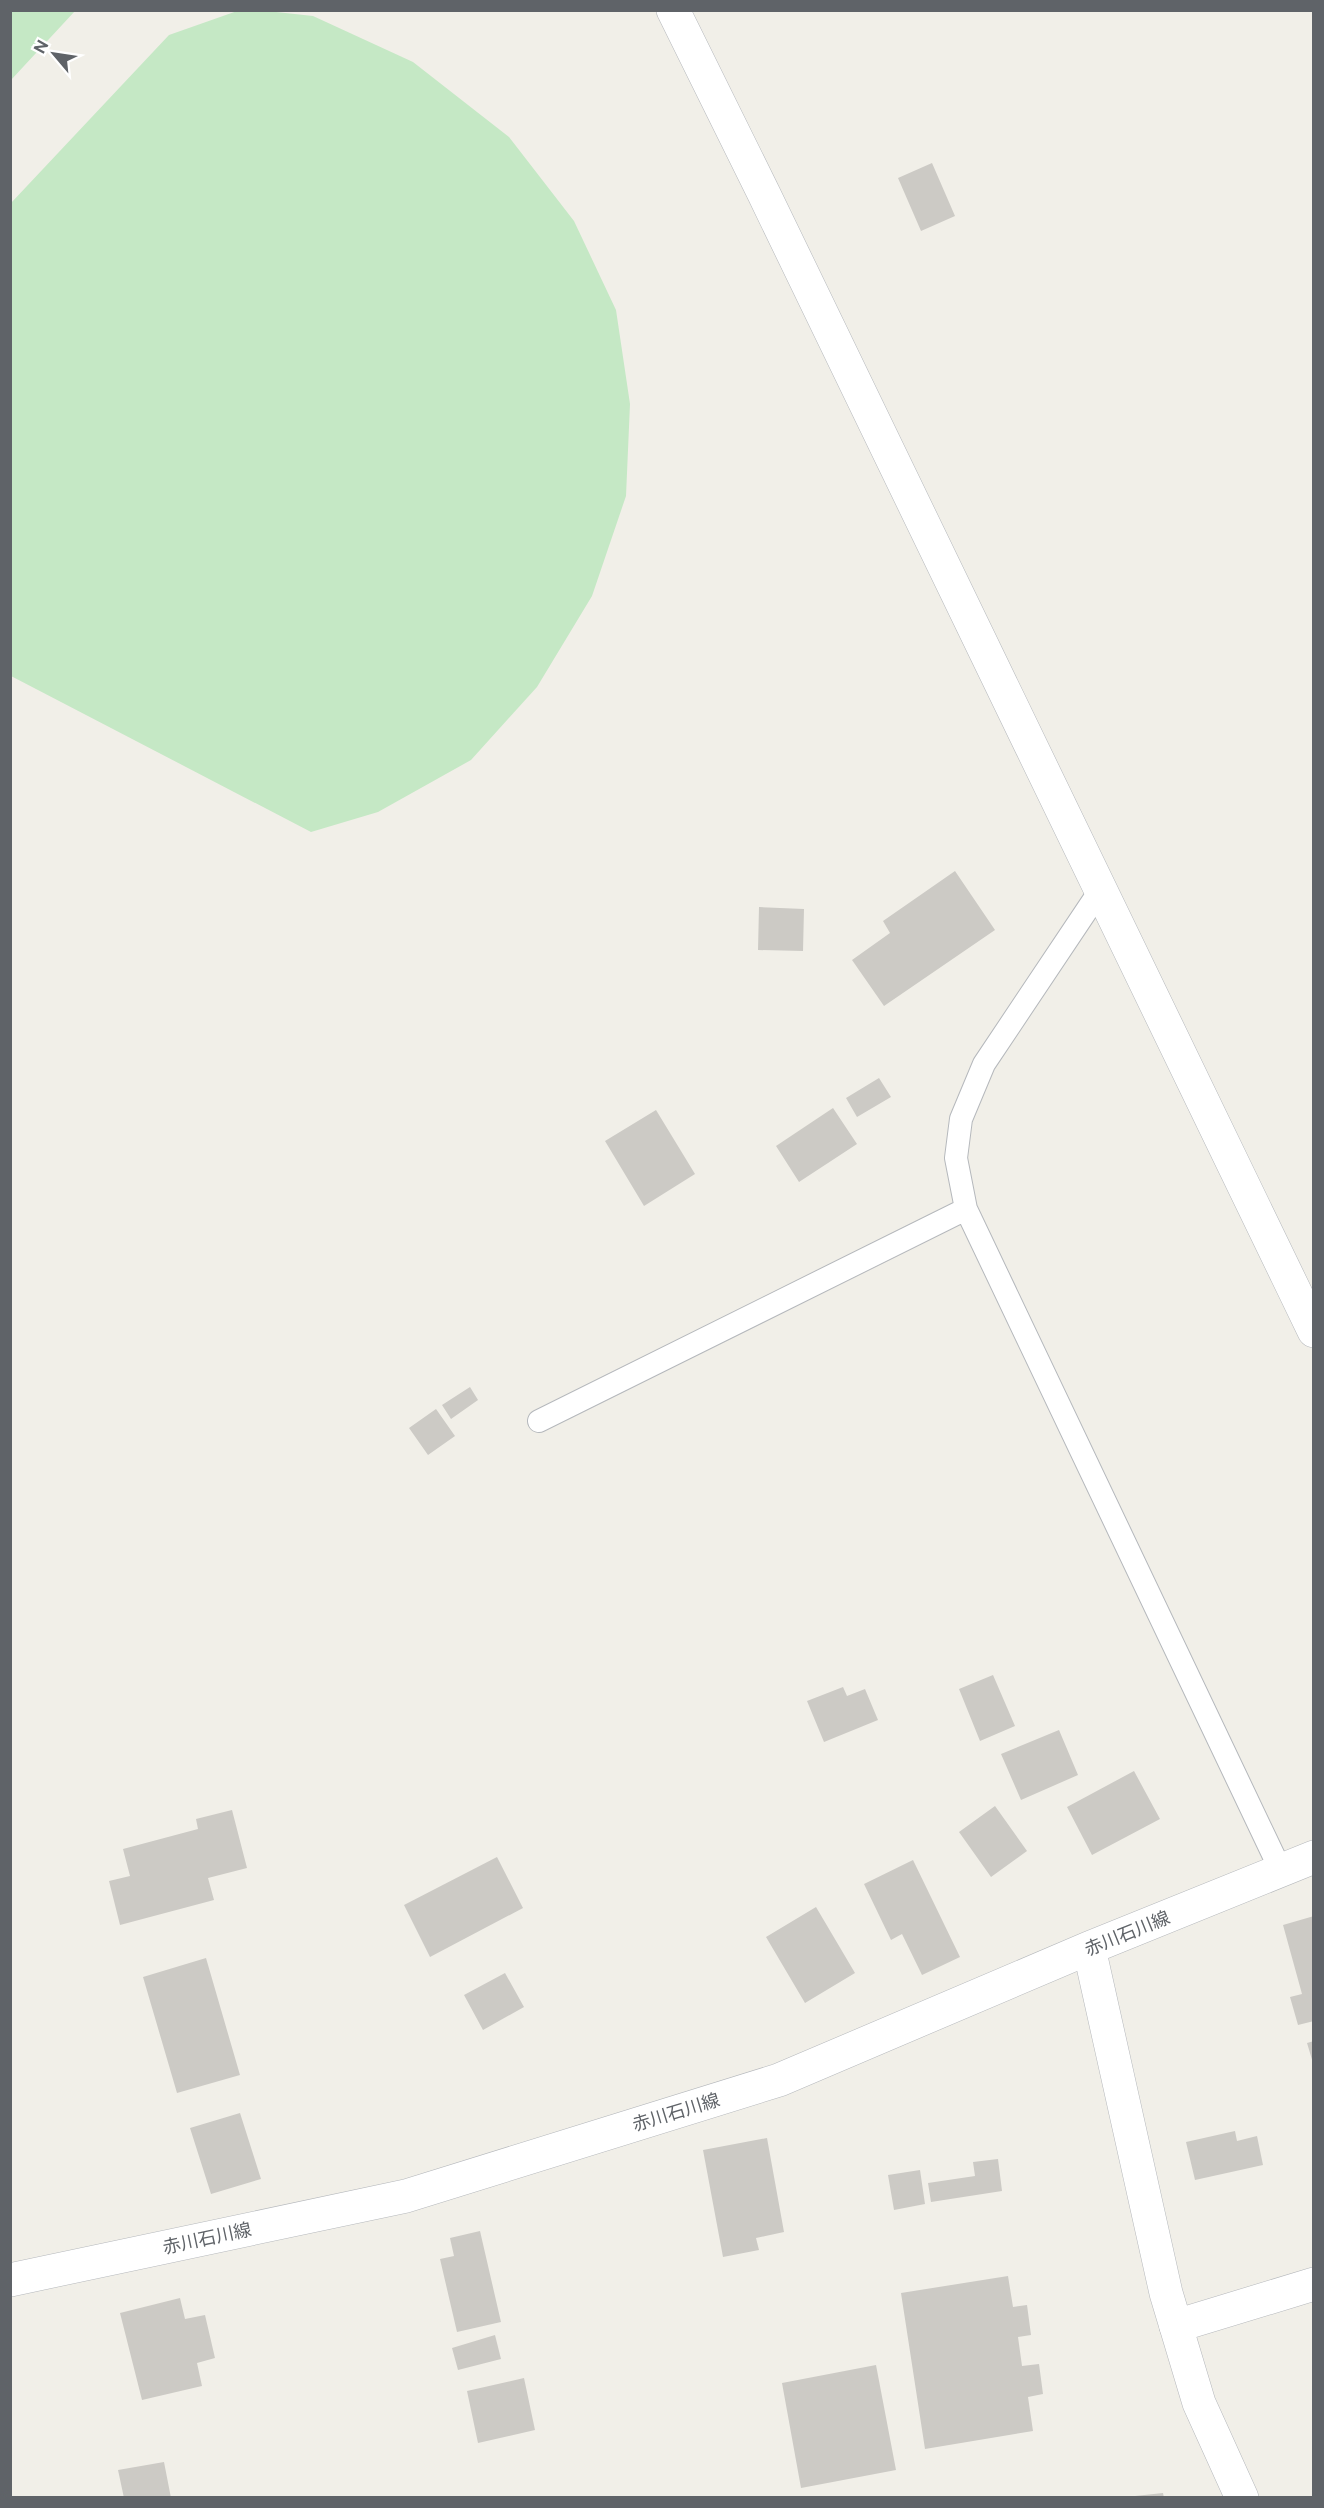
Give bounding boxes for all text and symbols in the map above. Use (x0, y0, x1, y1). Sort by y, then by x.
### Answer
north arrow (24, 24, 84, 84)
text: N (30, 37, 53, 57)
street label: 赤川石川線 (1081, 1906, 1173, 1960)
street label: 赤川石川線 (630, 2089, 722, 2135)
street label: 赤川石川線 (161, 2218, 253, 2258)

